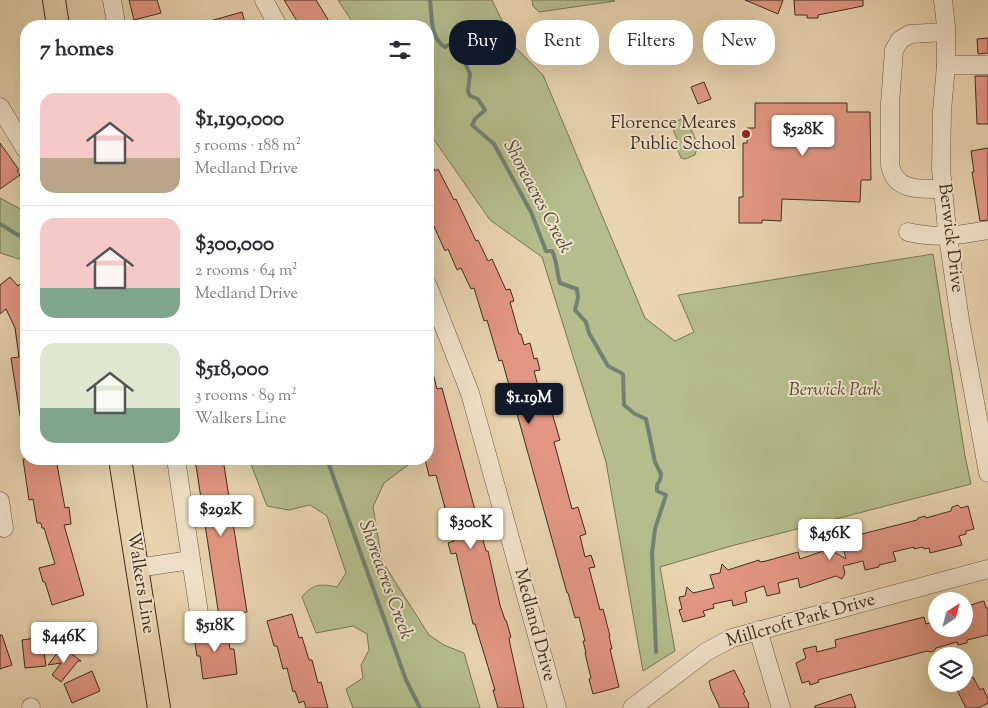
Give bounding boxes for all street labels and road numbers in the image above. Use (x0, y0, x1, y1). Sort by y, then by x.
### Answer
street label: Berwick Drive (930, 182, 970, 294)
street label: Walkers Line (119, 530, 161, 636)
street label: Medland Drive (506, 566, 562, 684)
street label: Millcroft Park Drive (723, 587, 879, 655)

